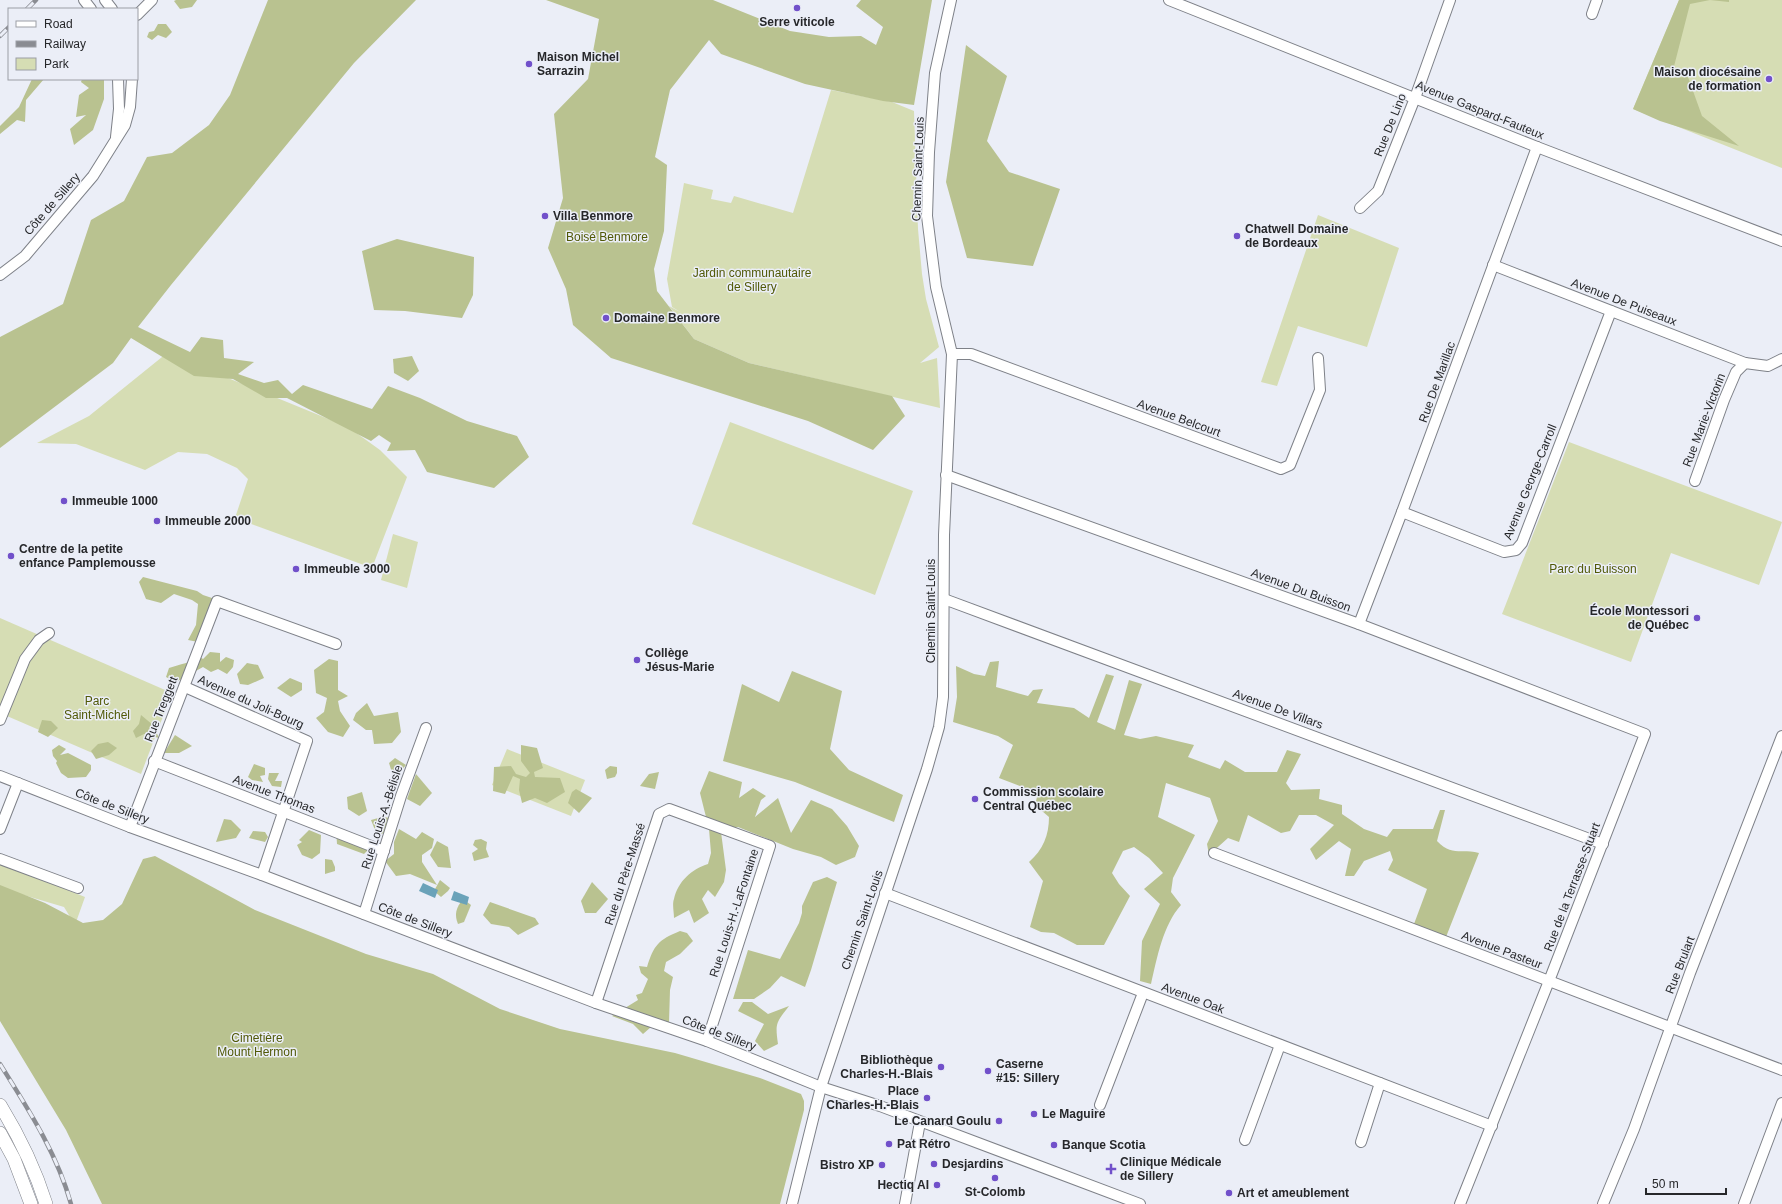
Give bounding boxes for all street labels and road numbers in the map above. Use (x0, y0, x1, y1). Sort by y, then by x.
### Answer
street label: Avenue Gaspard-Fauteux (1414, 78, 1546, 142)
street label: Rue De Lino (1371, 91, 1409, 159)
street label: Chemin Saint-Louis (909, 116, 927, 222)
street label: Côte de Sillery (21, 170, 83, 238)
street label: Avenue De Puiseaux (1569, 275, 1679, 329)
street label: Rue De Marillac (1416, 340, 1458, 424)
street label: Rue Marie-Victorin (1680, 371, 1728, 469)
street label: Avenue Belcourt (1135, 396, 1223, 440)
street label: Avenue George-Carroll (1500, 422, 1560, 542)
street label: Chemin Saint-Louis (924, 559, 938, 663)
street label: Avenue Du Buisson (1249, 565, 1353, 615)
street label: Avenue du Joli-Bourg (196, 672, 306, 732)
street label: Rue Treggett (142, 674, 181, 744)
street label: Avenue De Villars (1231, 686, 1325, 732)
street label: Rue Louis-A.-Bélisle (359, 763, 406, 871)
street label: Avenue Thomas (231, 772, 317, 816)
street label: Côte de Sillery (73, 785, 151, 827)
street label: Rue de la Terrasse-Stuart (1541, 820, 1603, 953)
street label: Rue du Père-Massé (602, 821, 648, 927)
street label: Rue Louis-H.-LaFontaine (707, 847, 761, 979)
street label: Chemin Saint-Louis (838, 868, 886, 972)
street label: Côte de Sillery (376, 899, 454, 941)
street label: Avenue Pasteur (1460, 928, 1544, 972)
street label: Rue Brulart (1663, 934, 1698, 996)
street label: Avenue Oak (1160, 980, 1227, 1017)
street label: Côte de Sillery (680, 1012, 758, 1054)

